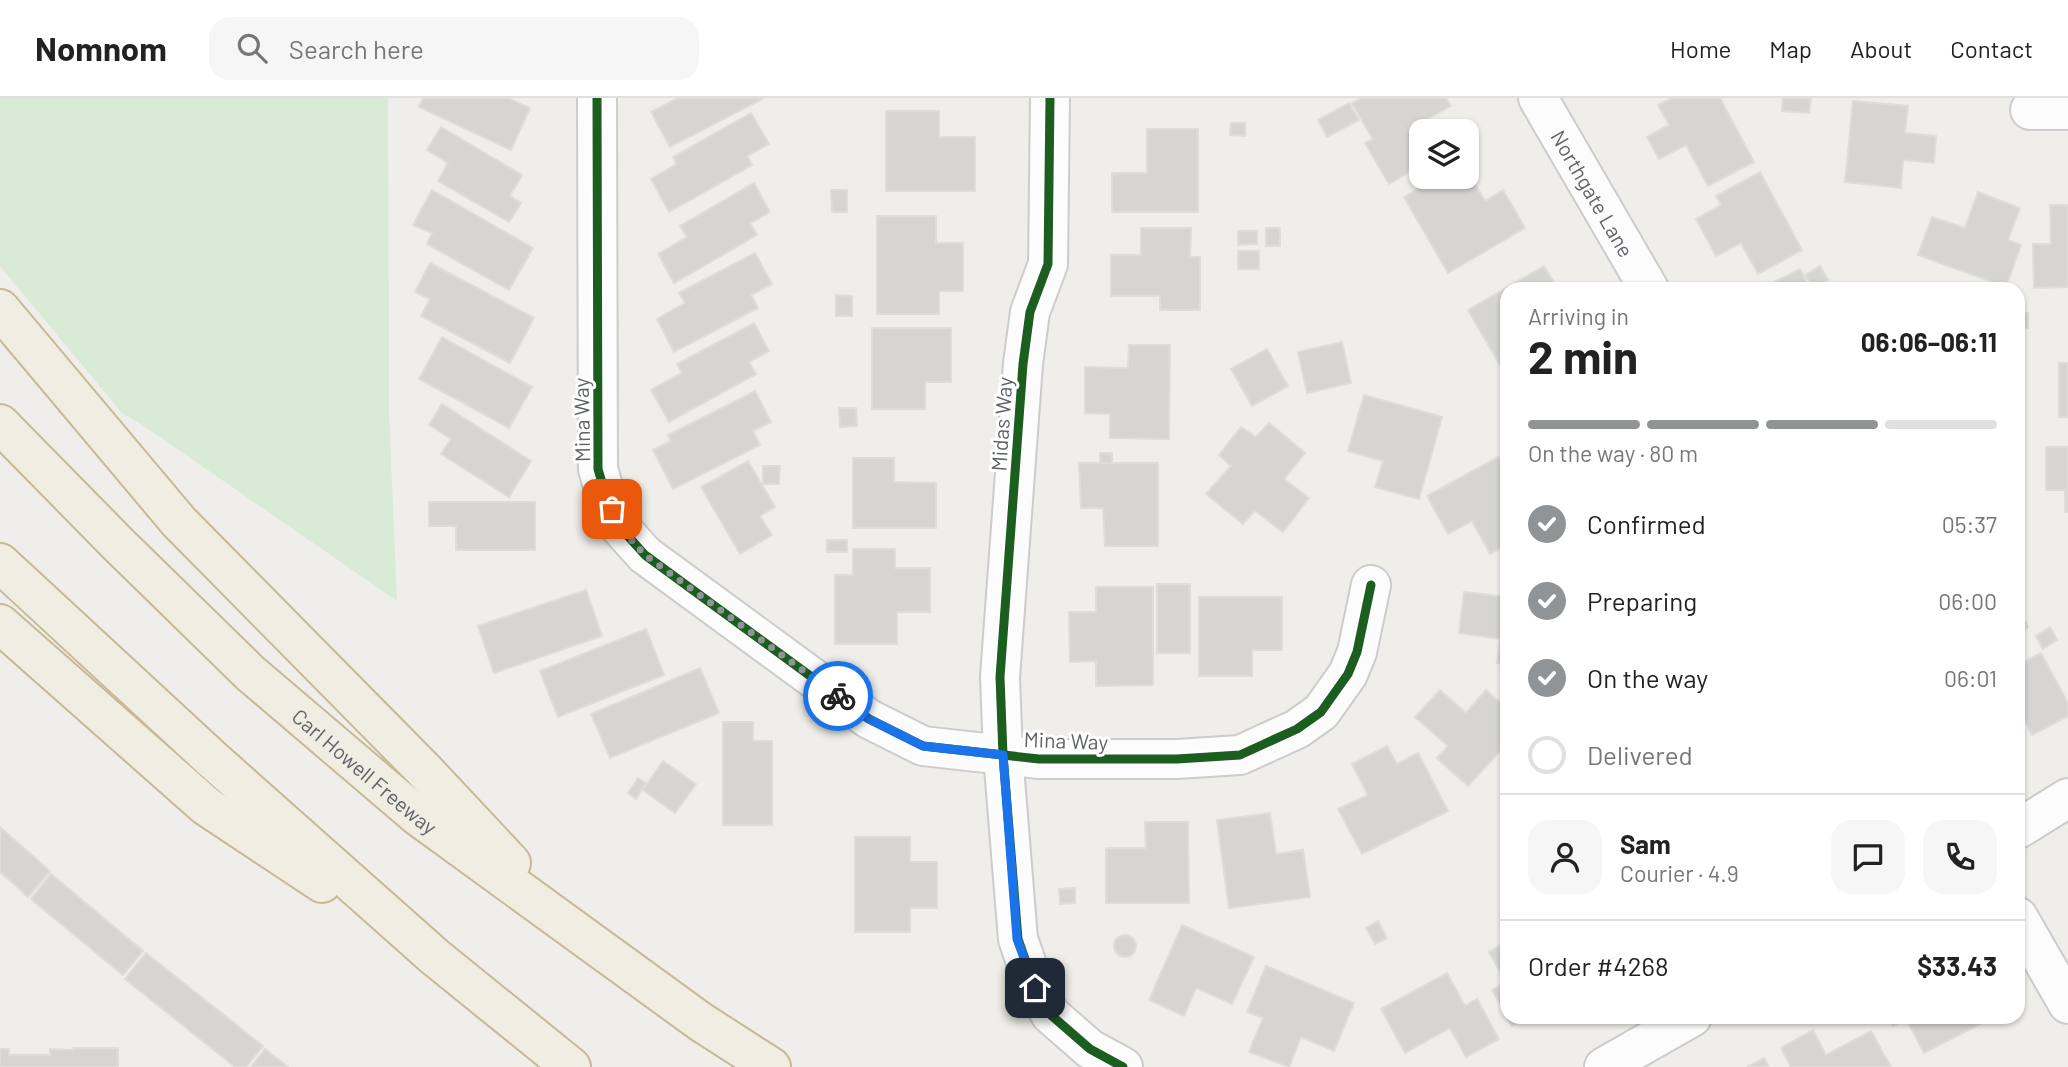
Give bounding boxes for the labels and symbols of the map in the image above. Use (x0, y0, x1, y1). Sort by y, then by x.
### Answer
street label: Northgate Lane (1547, 125, 1640, 261)
street label: Midas Way (985, 376, 1017, 472)
street label: Mina Way (568, 377, 594, 462)
pin (582, 479, 642, 539)
courier (803, 661, 873, 731)
street label: Carl Howell Freeway (288, 703, 443, 839)
street label: Mina Way (1023, 726, 1109, 754)
pin (1005, 958, 1065, 1018)

